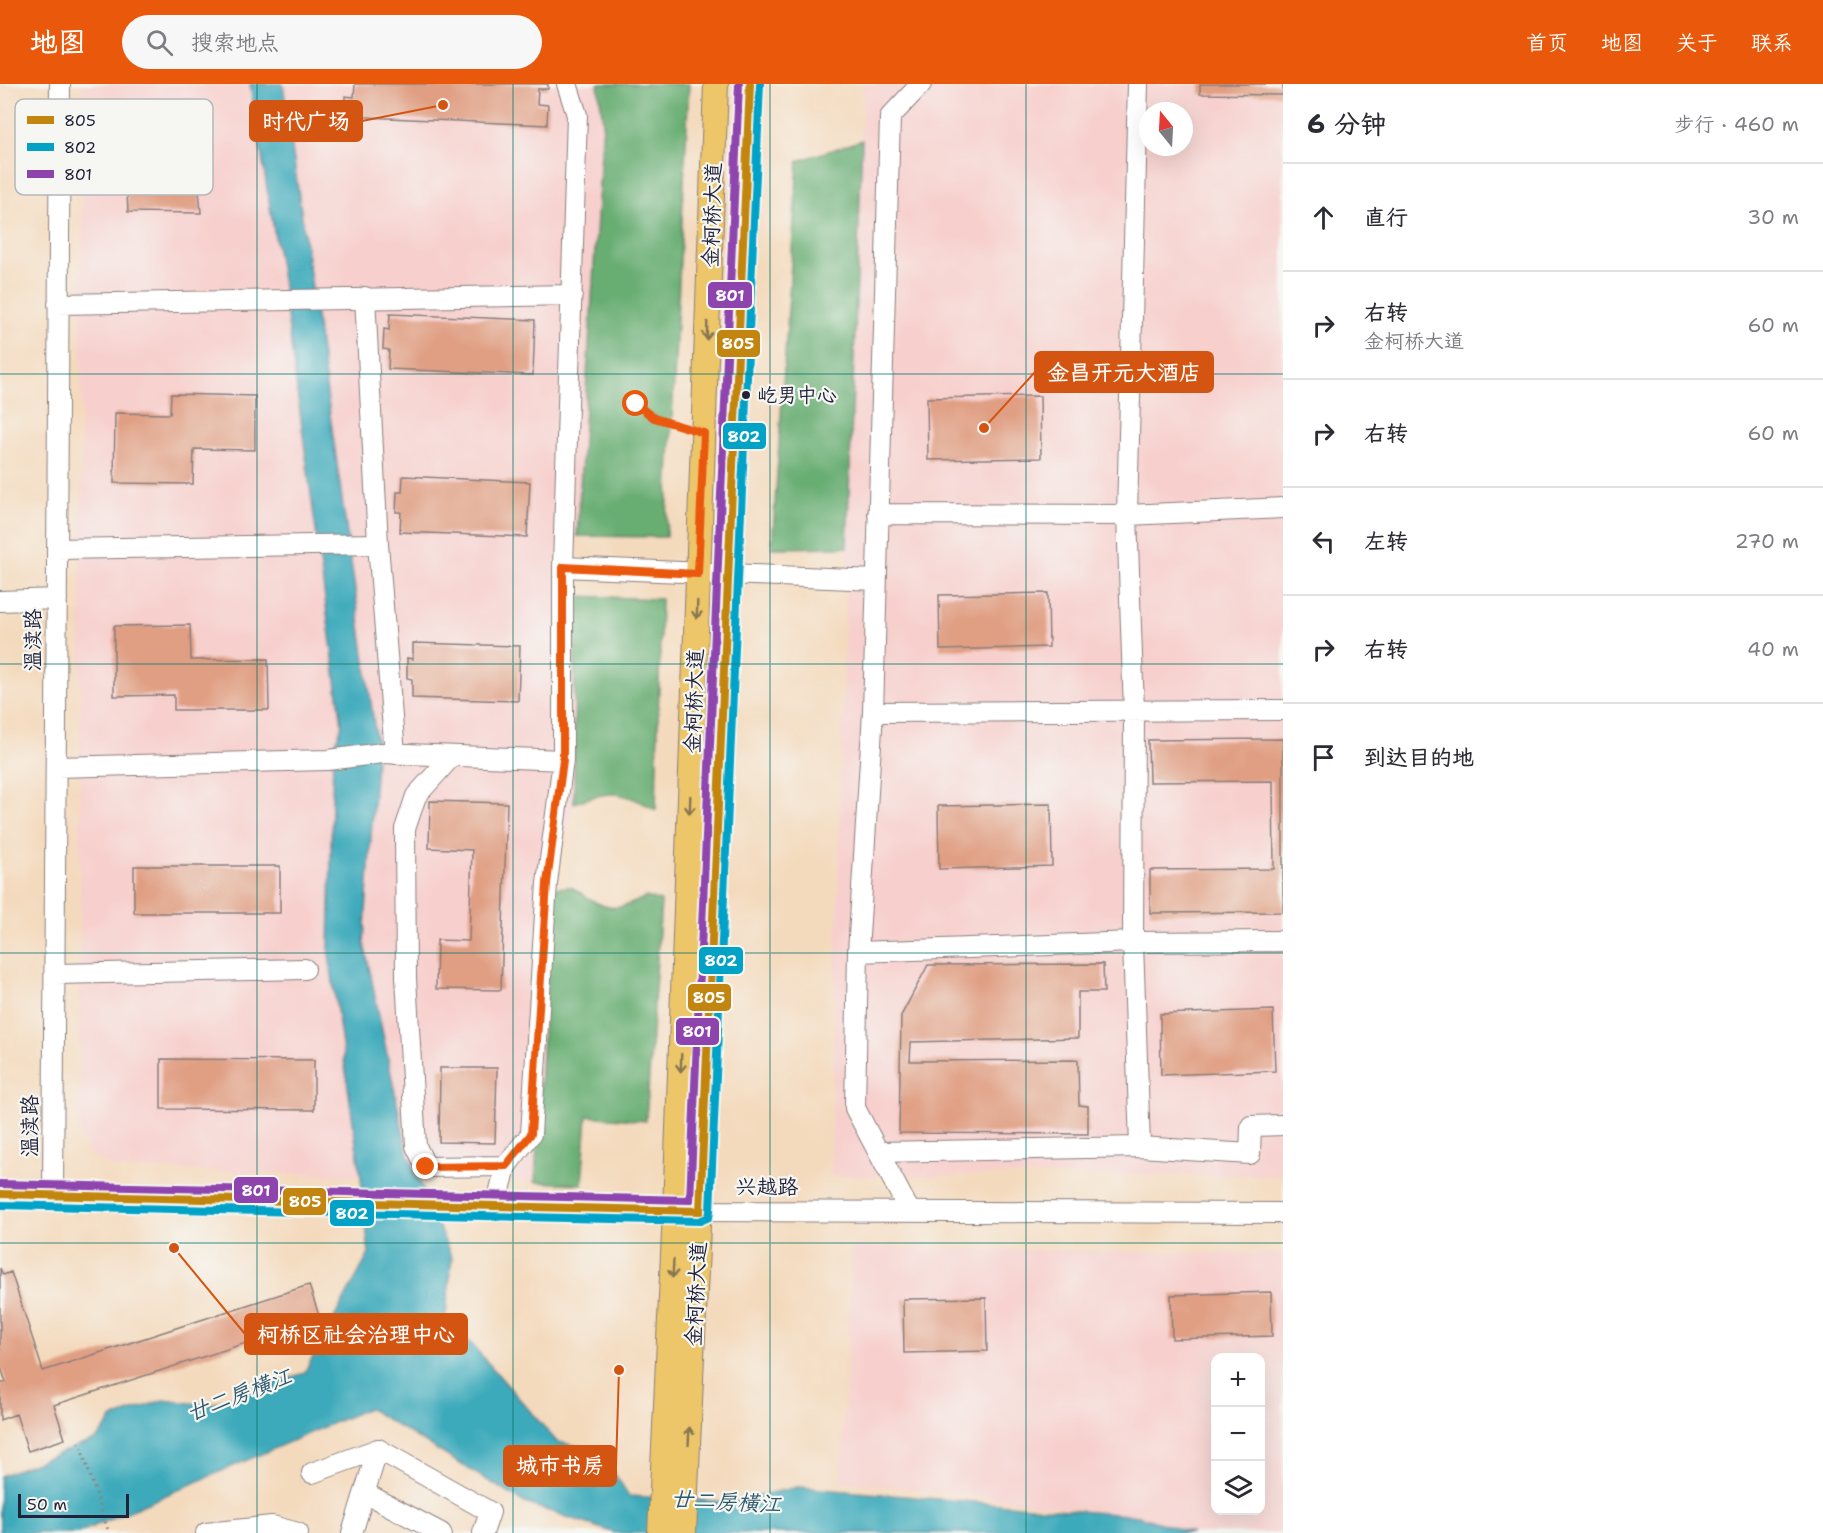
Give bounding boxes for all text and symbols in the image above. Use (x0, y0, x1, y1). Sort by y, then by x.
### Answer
search box (122, 15, 542, 69)
text: 地图 (30, 23, 86, 61)
icon: search (143, 26, 176, 59)
text: 搜索地点 (191, 28, 279, 57)
text: 首页 (1526, 29, 1568, 57)
text: 地图 (1601, 29, 1643, 57)
text: 关于 (1676, 29, 1718, 57)
text: 联系 (1751, 29, 1793, 57)
legend (15, 99, 213, 195)
callout: 时代广场 (250, 101, 362, 141)
north arrow (1139, 102, 1193, 156)
text: 6 分钟 (1307, 106, 1386, 141)
text: 时代广场 (262, 107, 350, 136)
text: 805 (64, 110, 96, 131)
text: 步行 · 460 m (1675, 111, 1799, 137)
text: 802 (64, 137, 96, 158)
street label: 金柯桥大道 (696, 162, 728, 268)
text: 801 (64, 164, 92, 185)
icon: ahead (1307, 201, 1340, 234)
text: 直行 (1364, 203, 1408, 232)
text: 30 m (1747, 204, 1799, 230)
line badge: 801 (707, 281, 753, 309)
text: 801 (715, 285, 745, 306)
text: 右转 (1364, 298, 1408, 327)
icon: right (1307, 309, 1340, 342)
text: 60 m (1747, 312, 1799, 338)
one-way arrow (702, 321, 713, 341)
text: 金柯桥大道 (1364, 328, 1464, 354)
line badge: 805 (716, 329, 761, 358)
text: 805 (722, 333, 754, 354)
callout: 金昌开元大酒店 (1035, 352, 1213, 392)
text: 金昌开元大酒店 (1047, 358, 1201, 387)
place label: 屹男中心 (757, 382, 837, 408)
marker: 屹男中心 (740, 389, 752, 401)
route start (622, 390, 648, 416)
icon: right (1307, 417, 1340, 450)
text: 右转 (1364, 419, 1408, 448)
text: 60 m (1747, 420, 1799, 446)
line badge: 802 (722, 422, 767, 450)
text: 802 (728, 426, 760, 447)
icon: left (1307, 525, 1340, 558)
text: 左转 (1364, 527, 1408, 556)
text: 270 m (1735, 528, 1799, 554)
one-way arrow (692, 600, 703, 620)
street label: 温渎路 (19, 609, 47, 672)
icon: right (1307, 633, 1340, 666)
text: 右转 (1364, 635, 1408, 664)
text: 40 m (1747, 636, 1799, 662)
street label: 金柯桥大道 (678, 648, 710, 754)
icon: arrive (1307, 741, 1340, 774)
text: 到达目的地 (1364, 743, 1474, 772)
one-way arrow (684, 795, 696, 815)
line badge: 802 (698, 946, 744, 975)
text: 802 (705, 950, 737, 971)
line badge: 805 (687, 983, 732, 1012)
text: 805 (693, 987, 725, 1008)
line badge: 801 (675, 1017, 720, 1046)
text: 801 (682, 1021, 712, 1042)
one-way arrow (675, 1052, 686, 1072)
street label: 温渎路 (16, 1095, 44, 1158)
route end (412, 1153, 438, 1179)
street label: 兴越路 (736, 1173, 799, 1201)
line badge: 801 (233, 1176, 279, 1204)
text: 801 (241, 1180, 271, 1201)
line badge: 805 (282, 1187, 327, 1216)
text: 805 (289, 1191, 321, 1212)
line badge: 802 (329, 1199, 375, 1227)
text: 802 (336, 1203, 368, 1224)
street label: 金柯桥大道 (679, 1241, 713, 1347)
one-way arrow (667, 1259, 678, 1279)
callout: 柯桥区社会治理中心 (245, 1314, 467, 1354)
text: 柯桥区社会治理中心 (257, 1320, 455, 1349)
map controls (1211, 1353, 1265, 1515)
button: + (1211, 1353, 1265, 1407)
water label: 廿二房横江 (183, 1361, 297, 1428)
button: − (1211, 1407, 1265, 1461)
one-way arrow (683, 1426, 694, 1446)
callout: 城市书房 (504, 1446, 616, 1486)
text: 城市书房 (516, 1451, 604, 1480)
button: layers (1211, 1461, 1265, 1515)
water label: 廿二房横江 (670, 1484, 783, 1519)
scale bar (18, 1491, 129, 1518)
text: 50 m (27, 1494, 67, 1515)

